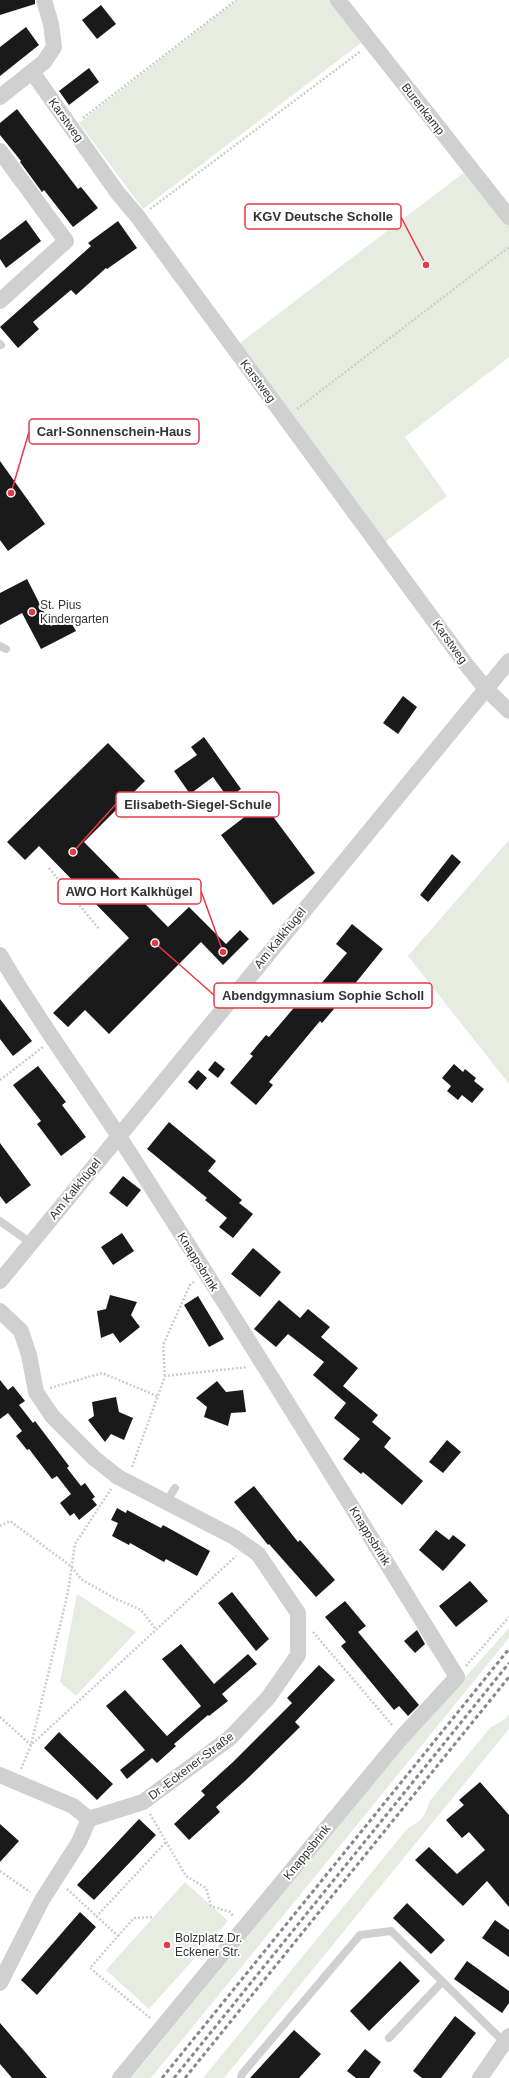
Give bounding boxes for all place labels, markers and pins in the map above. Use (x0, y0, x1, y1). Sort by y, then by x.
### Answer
callout: KGV Deutsche Scholle (245, 204, 401, 229)
callout: Carl-Sonnenschein-Haus (29, 419, 199, 444)
place label: St. Pius Kindergarten (40, 598, 109, 626)
marker: St. Pius Kindergarten (27, 607, 37, 617)
callout: Elisabeth-Siegel-Schule (116, 792, 279, 817)
callout: AWO Hort Kalkhügel (58, 879, 201, 904)
callout: Abendgymnasium Sophie Scholl (214, 983, 432, 1008)
place label: Bolzplatz Dr. Eckener Str. (175, 1931, 242, 1959)
marker: Bolzplatz Dr. Eckener Str. (162, 1940, 172, 1950)

